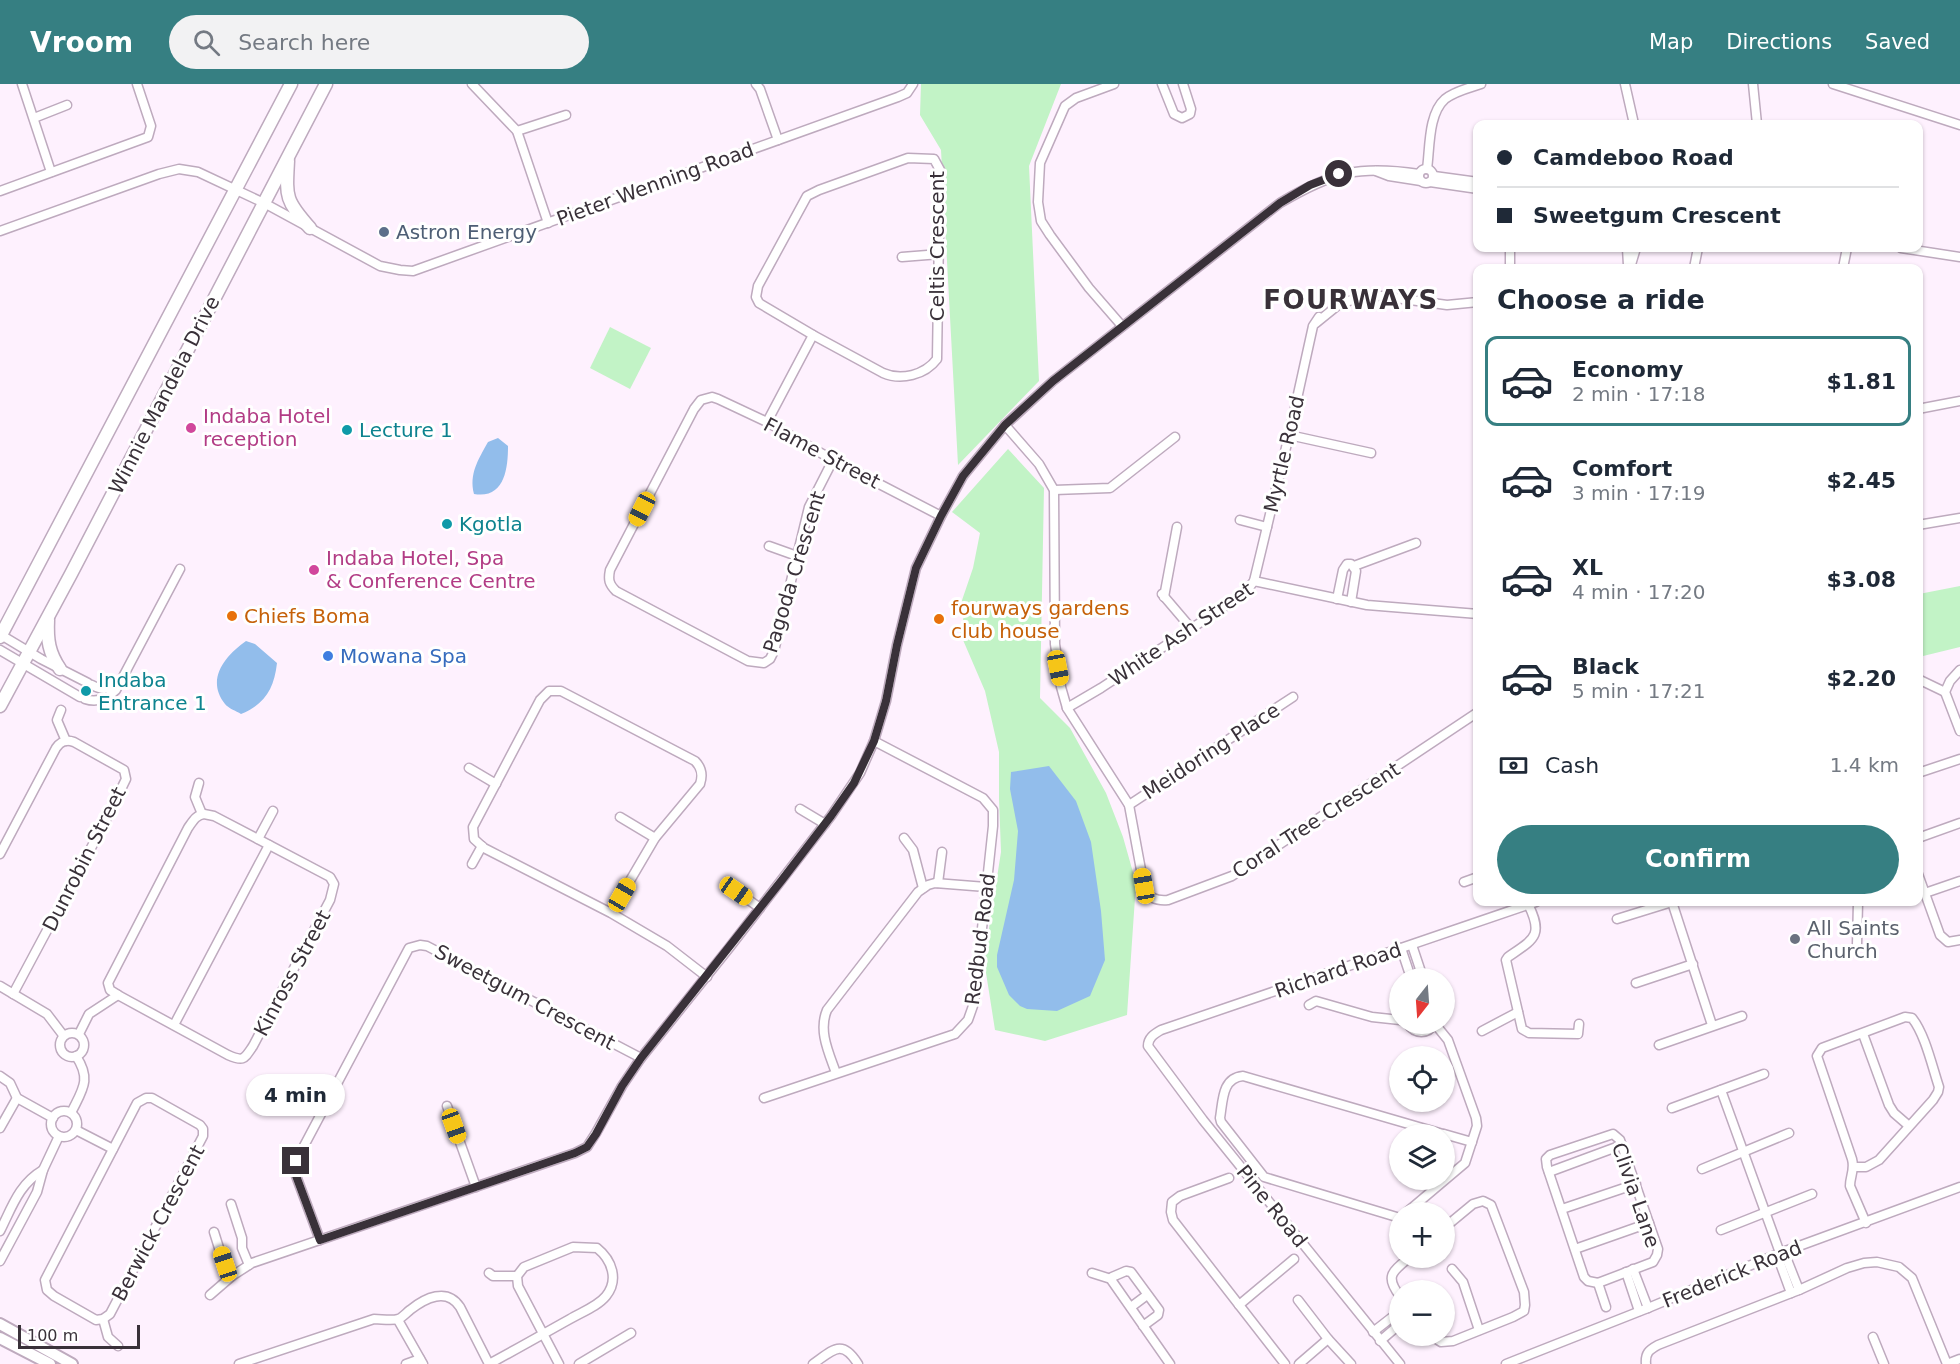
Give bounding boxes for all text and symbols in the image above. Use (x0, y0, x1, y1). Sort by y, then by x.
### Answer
search box (169, 15, 589, 69)
text: Vroom (30, 26, 133, 59)
icon: search (190, 26, 223, 59)
text: Search here (238, 30, 370, 55)
text: Map (1649, 30, 1693, 54)
text: Directions (1726, 30, 1832, 54)
text: Saved (1865, 30, 1930, 54)
street label: Pieter Wenning Road (553, 137, 757, 231)
text: Camdeboo Road (1533, 145, 1734, 170)
route start (1325, 160, 1352, 187)
street label: Celtis Crescent (925, 171, 949, 321)
text: Sweetgum Crescent (1533, 203, 1781, 228)
place label: Astron Energy (396, 220, 537, 244)
marker: Astron Energy (377, 225, 391, 239)
text: Choose a ride (1497, 284, 1705, 315)
district label: FOURWAYS (1263, 285, 1439, 315)
street label: Winnie Mandela Drive (104, 292, 224, 498)
icon: car (1500, 354, 1554, 408)
text: Economy (1572, 357, 1683, 382)
text: $1.81 (1826, 369, 1896, 394)
text: 2 min · 17:18 (1572, 382, 1706, 406)
street label: Myrtle Road (1259, 393, 1309, 515)
place label: Indaba Hotel reception (203, 404, 331, 451)
street label: Flame Street (760, 412, 884, 494)
place label: Lecture 1 (359, 418, 453, 442)
marker: Indaba Hotel reception (184, 421, 198, 435)
marker: Lecture 1 (340, 423, 354, 437)
icon: car (1500, 453, 1554, 507)
text: Comfort (1572, 456, 1672, 481)
text: $2.45 (1826, 468, 1896, 493)
text: 3 min · 17:19 (1572, 481, 1706, 505)
street label: Pagoda Crescent (758, 488, 830, 656)
car (626, 489, 658, 529)
place label: Kgotla (459, 512, 523, 536)
marker: Kgotla (440, 517, 454, 531)
place label: Indaba Hotel, Spa & Conference Centre (326, 546, 535, 593)
icon: car (1500, 552, 1554, 606)
text: XL (1572, 555, 1603, 580)
marker: Indaba Hotel, Spa & Conference Centre (307, 563, 321, 577)
text: $3.08 (1826, 567, 1896, 592)
street label: White Ash Street (1104, 577, 1258, 691)
text: 4 min · 17:20 (1572, 580, 1706, 604)
place label: fourways gardens club house (951, 596, 1129, 643)
place label: Chiefs Boma (244, 604, 370, 628)
marker: Chiefs Boma (225, 609, 239, 623)
marker: fourways gardens club house (932, 612, 946, 626)
place label: Mowana Spa (340, 644, 467, 668)
marker: Mowana Spa (321, 649, 335, 663)
car (1046, 649, 1070, 687)
icon: car (1500, 651, 1554, 705)
text: Black (1572, 654, 1639, 679)
text: $2.20 (1826, 666, 1896, 691)
place label: Indaba Entrance 1 (98, 668, 207, 715)
text: 5 min · 17:21 (1572, 679, 1706, 703)
marker: Indaba Entrance 1 (79, 684, 93, 698)
street label: Meidoring Place (1138, 698, 1284, 804)
icon: cash (1497, 749, 1530, 782)
text: Cash (1545, 753, 1599, 778)
text: 1.4 km (1830, 753, 1899, 777)
street label: Coral Tree Crescent (1228, 757, 1404, 883)
street label: Dunrobin Street (37, 783, 131, 935)
button: Confirm (1497, 825, 1899, 894)
car (1132, 867, 1156, 905)
street label: Redbud Road (960, 872, 1000, 1006)
car (716, 873, 756, 909)
car (605, 875, 639, 915)
street label: Kinross Street (249, 906, 335, 1040)
place label: All Saints Church (1807, 916, 1900, 963)
marker: All Saints Church (1788, 932, 1802, 946)
street label: Richard Road (1271, 937, 1405, 1003)
street label: Sweetgum Crescent (431, 939, 620, 1055)
north arrow (1389, 968, 1455, 1034)
map controls (1389, 968, 1455, 1346)
button: locate (1389, 1046, 1455, 1112)
callout: 4 min (246, 1074, 346, 1116)
text: 4 min (264, 1083, 327, 1107)
car (439, 1106, 469, 1146)
button: layers (1389, 1124, 1455, 1190)
street label: Clivia Lane (1607, 1139, 1665, 1251)
street label: Berwick Crescent (107, 1141, 209, 1305)
route end (282, 1147, 309, 1174)
street label: Pine Road (1232, 1160, 1312, 1252)
button: + (1389, 1202, 1455, 1268)
street label: Frederick Road (1659, 1235, 1805, 1313)
car (211, 1244, 239, 1284)
button: − (1389, 1280, 1455, 1346)
scale bar (18, 1322, 140, 1350)
text: 100 m (27, 1326, 78, 1345)

